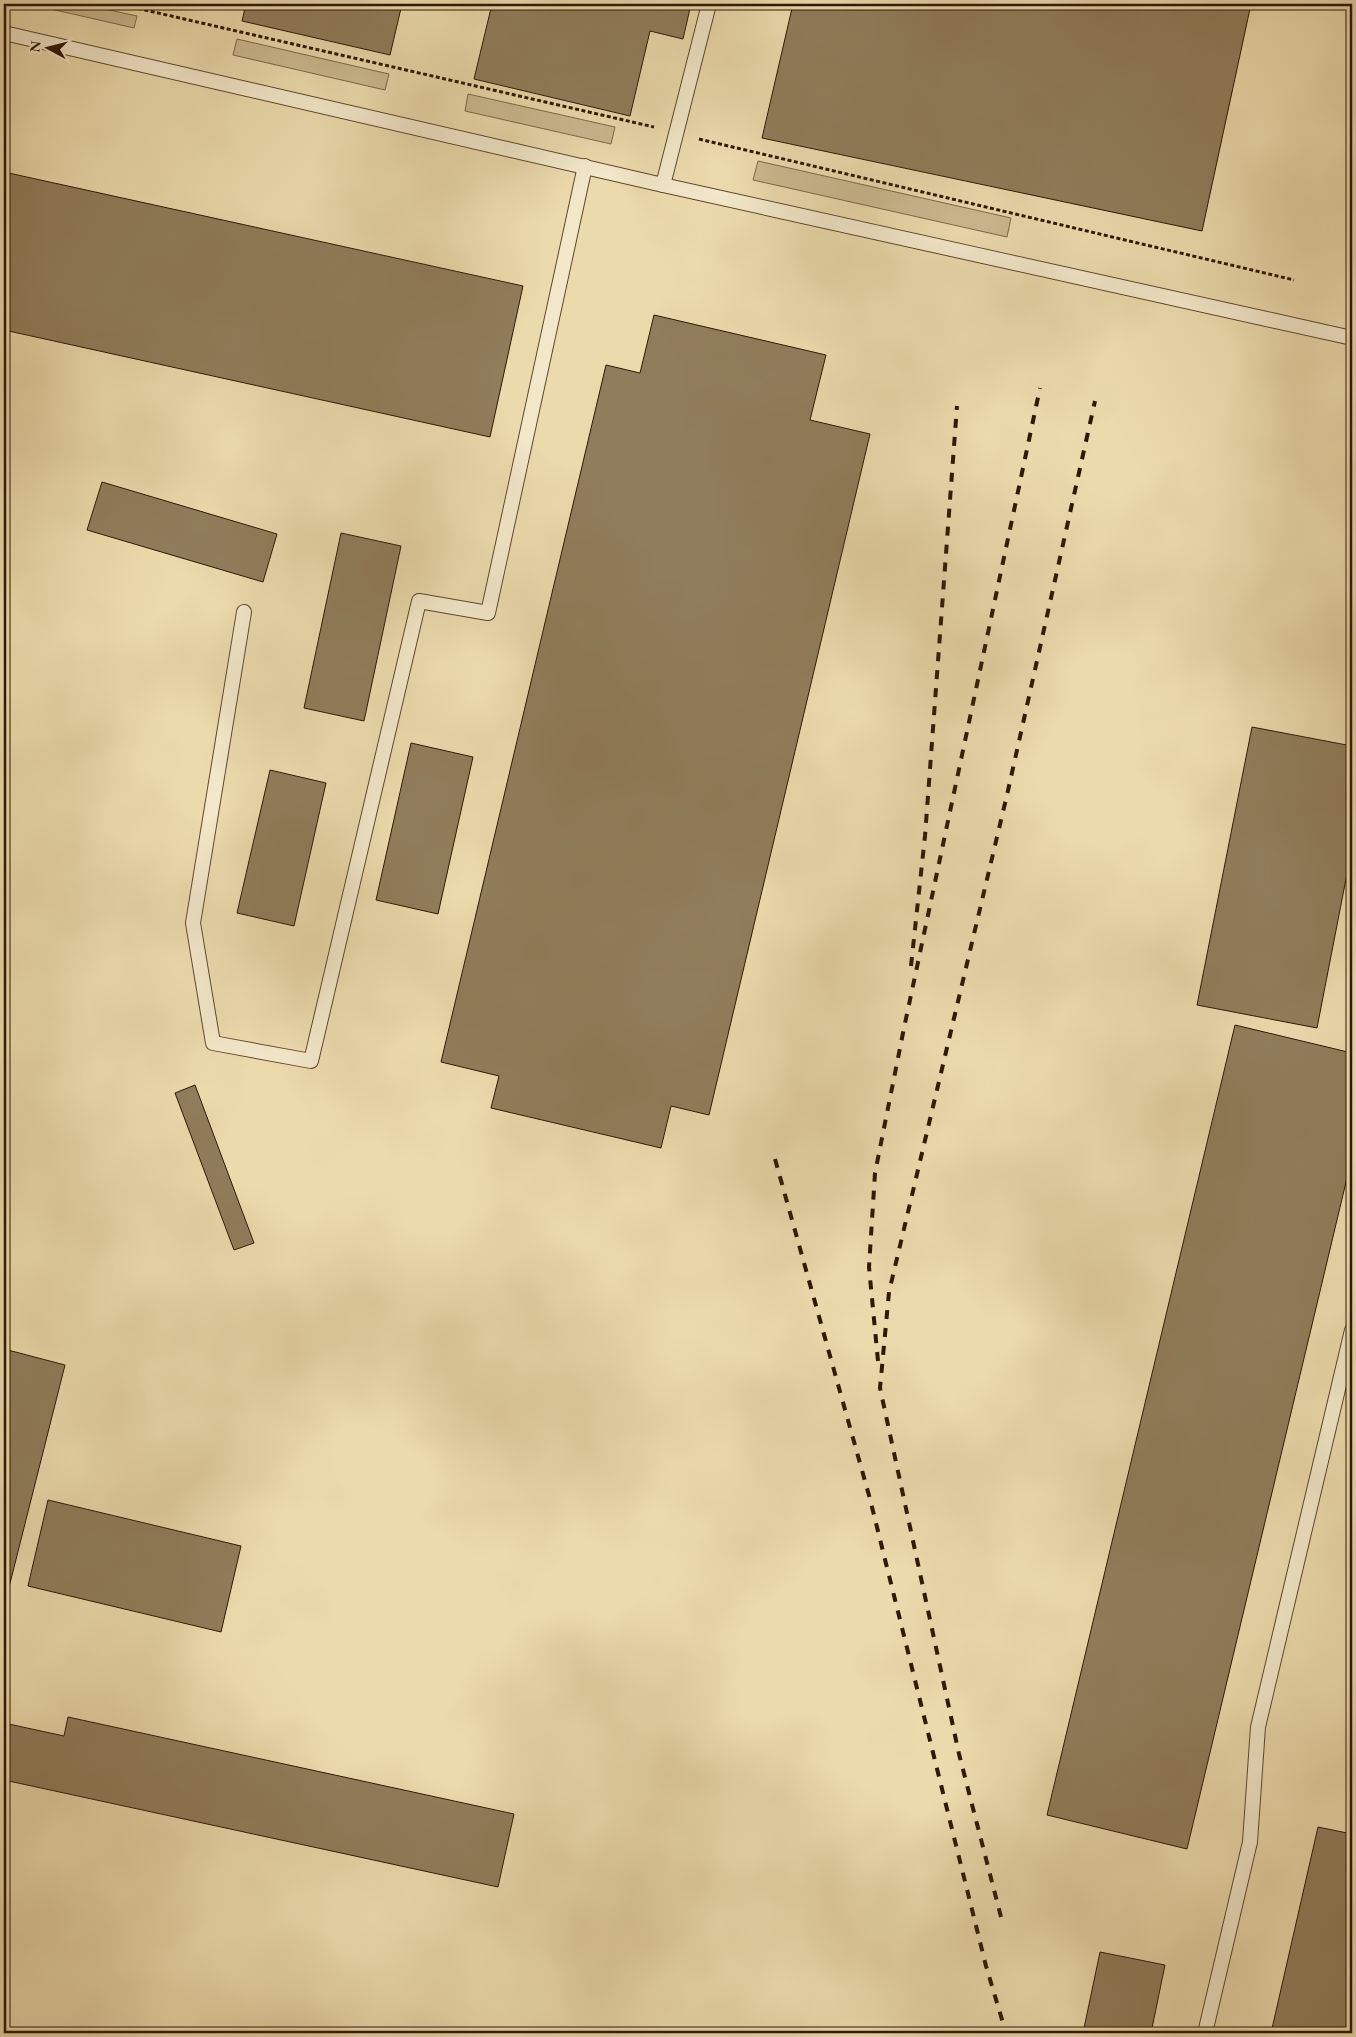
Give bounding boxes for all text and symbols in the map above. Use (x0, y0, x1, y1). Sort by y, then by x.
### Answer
north arrow (22, 22, 72, 72)
text: N (25, 39, 45, 53)

